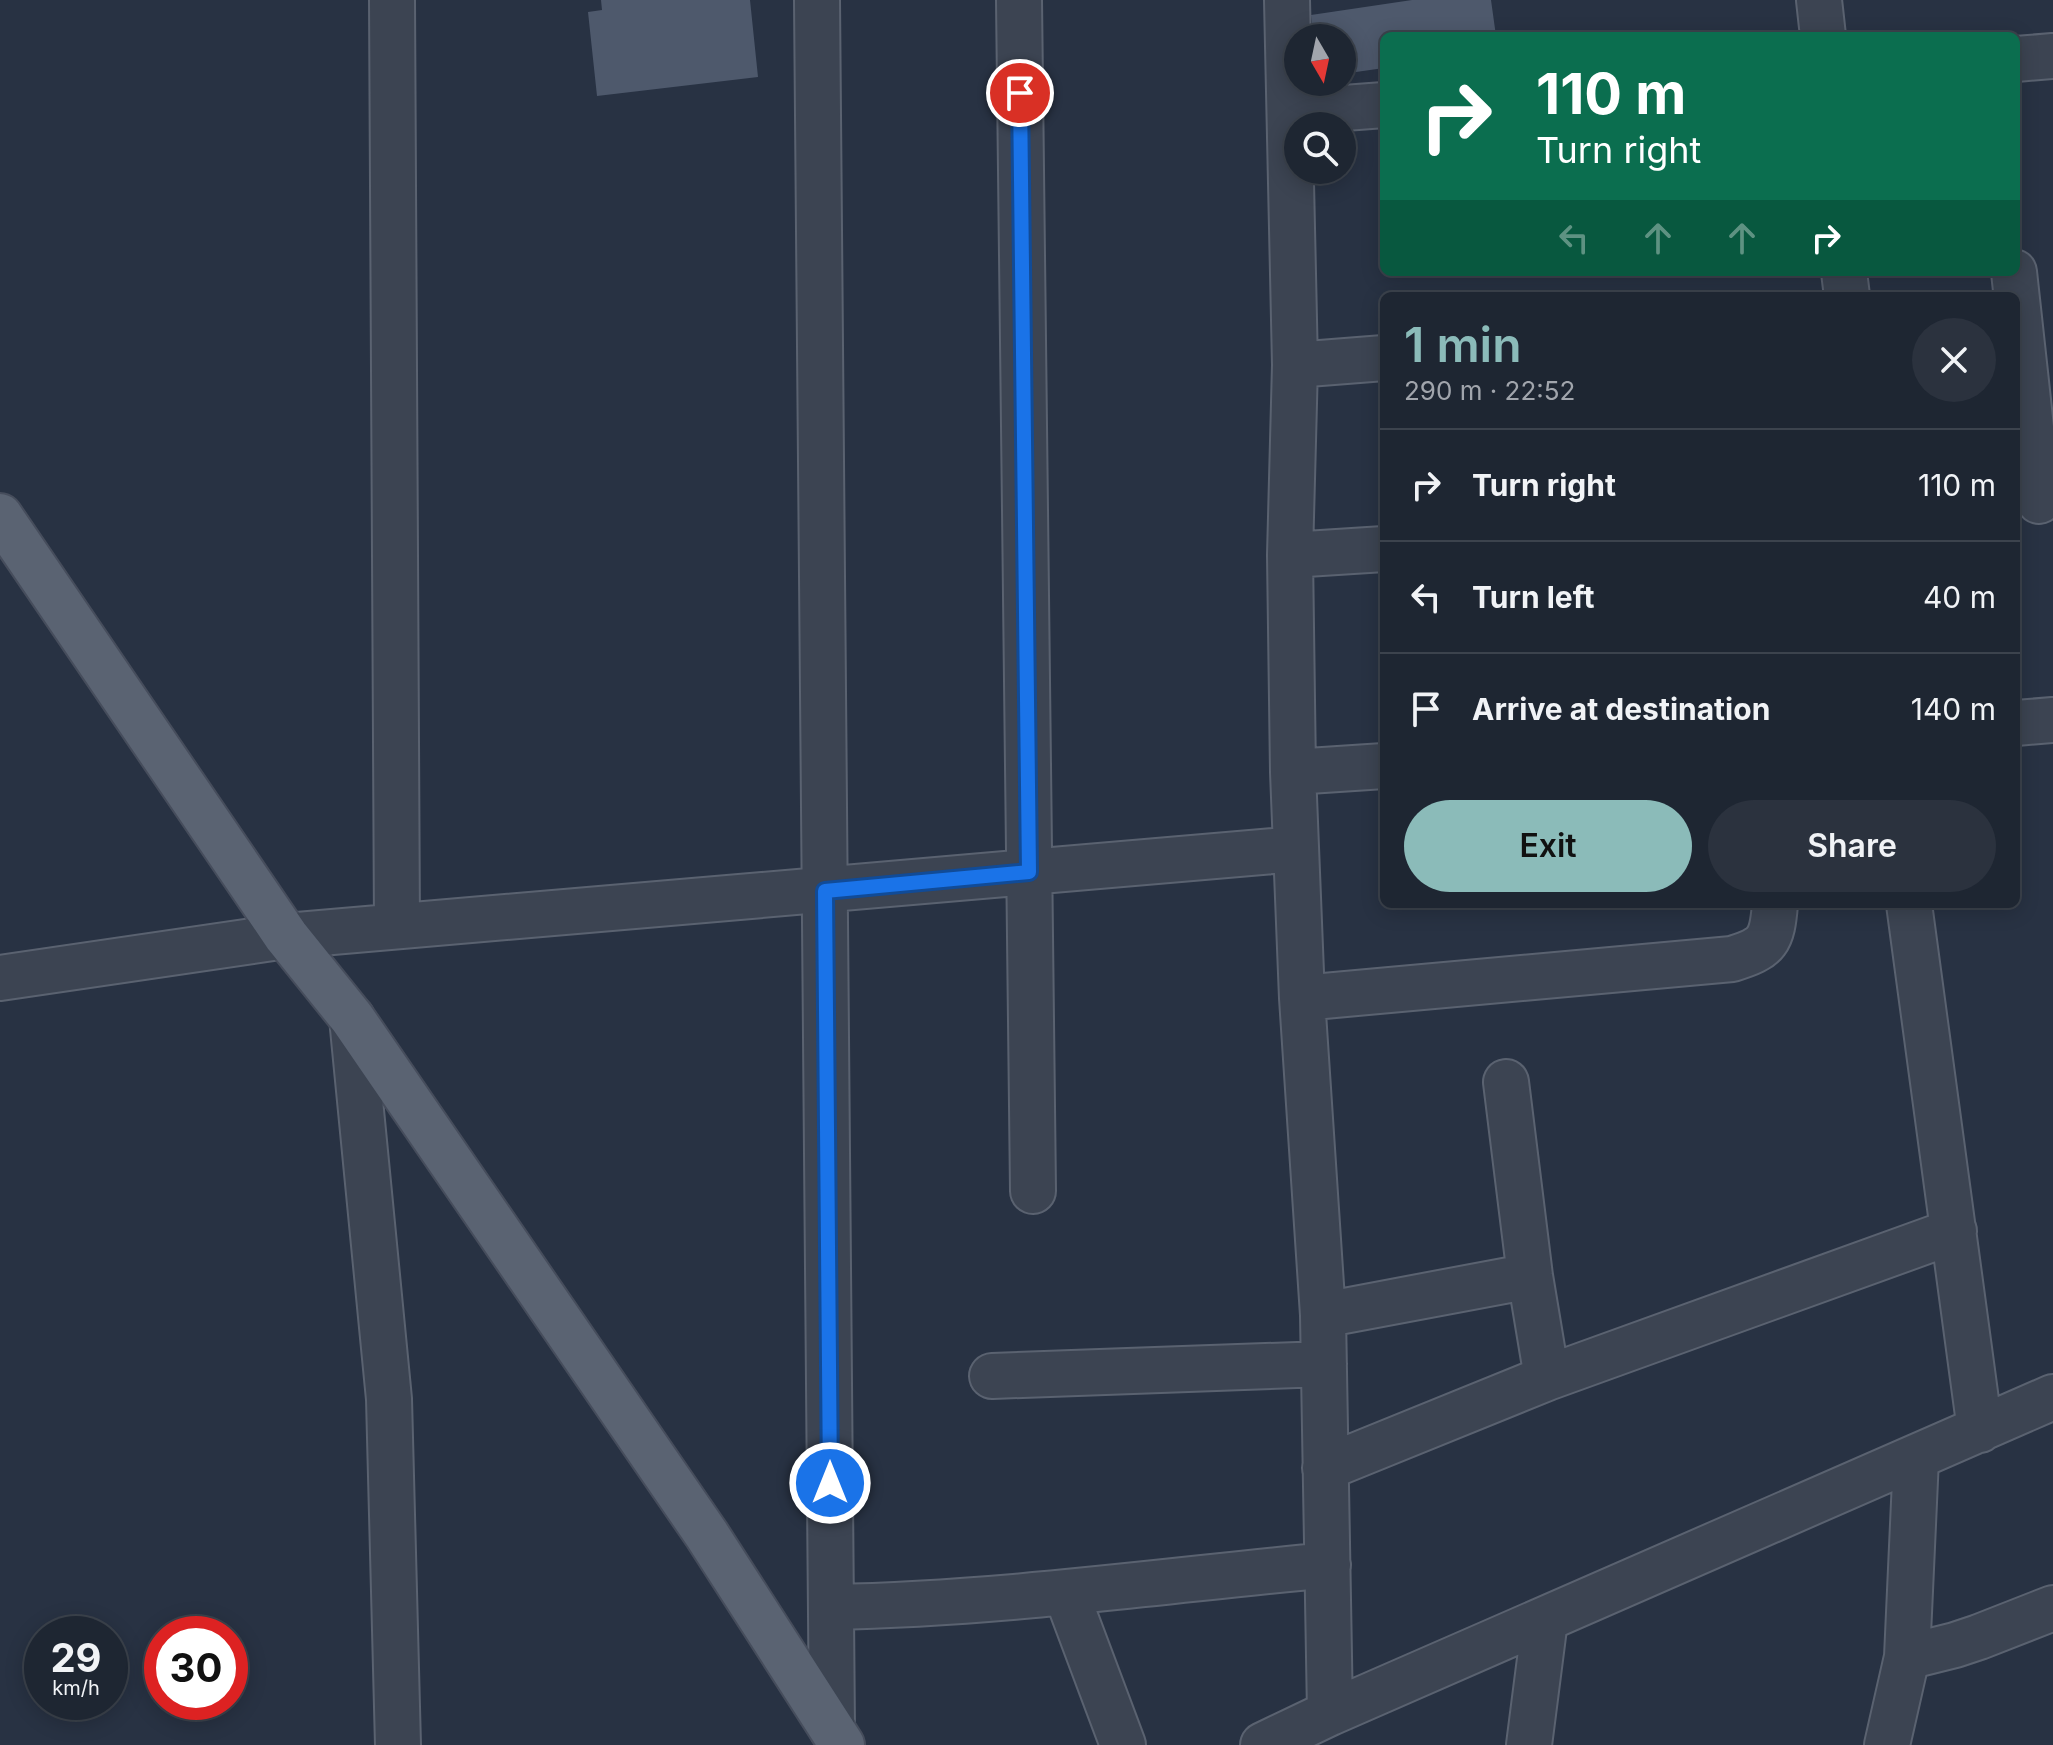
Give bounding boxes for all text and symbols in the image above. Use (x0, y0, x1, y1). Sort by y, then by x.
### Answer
north arrow (1284, 24, 1356, 96)
map controls (1284, 24, 1356, 184)
pin (986, 59, 1054, 127)
text: 110 m (1536, 60, 1686, 128)
icon: right (1404, 64, 1508, 168)
icon: arrive (998, 71, 1042, 115)
button: search (1284, 112, 1356, 184)
text: Turn right (1536, 128, 1701, 172)
icon: left (1552, 216, 1596, 260)
icon: ahead (1636, 216, 1680, 260)
icon: ahead (1720, 216, 1764, 260)
icon: right (1804, 216, 1848, 260)
text: 1 min (1404, 315, 1522, 374)
button: close (1912, 318, 1996, 402)
text: 290 m · 22:52 (1404, 375, 1575, 406)
icon: right (1404, 463, 1448, 507)
text: Turn right (1472, 467, 1616, 503)
text: 110 m (1918, 467, 1996, 503)
icon: left (1404, 575, 1448, 619)
text: Turn left (1472, 579, 1594, 615)
text: 40 m (1923, 579, 1996, 615)
icon: arrive (1404, 687, 1448, 731)
text: Arrive at destination (1472, 691, 1770, 727)
text: 140 m (1911, 691, 1996, 727)
button: Exit (1404, 800, 1692, 892)
button: Share (1708, 800, 1996, 892)
position arrow (788, 1441, 872, 1525)
speed limit sign: 30 (144, 1616, 248, 1720)
text: 29 (50, 1633, 102, 1682)
text: km/h (52, 1676, 100, 1700)

